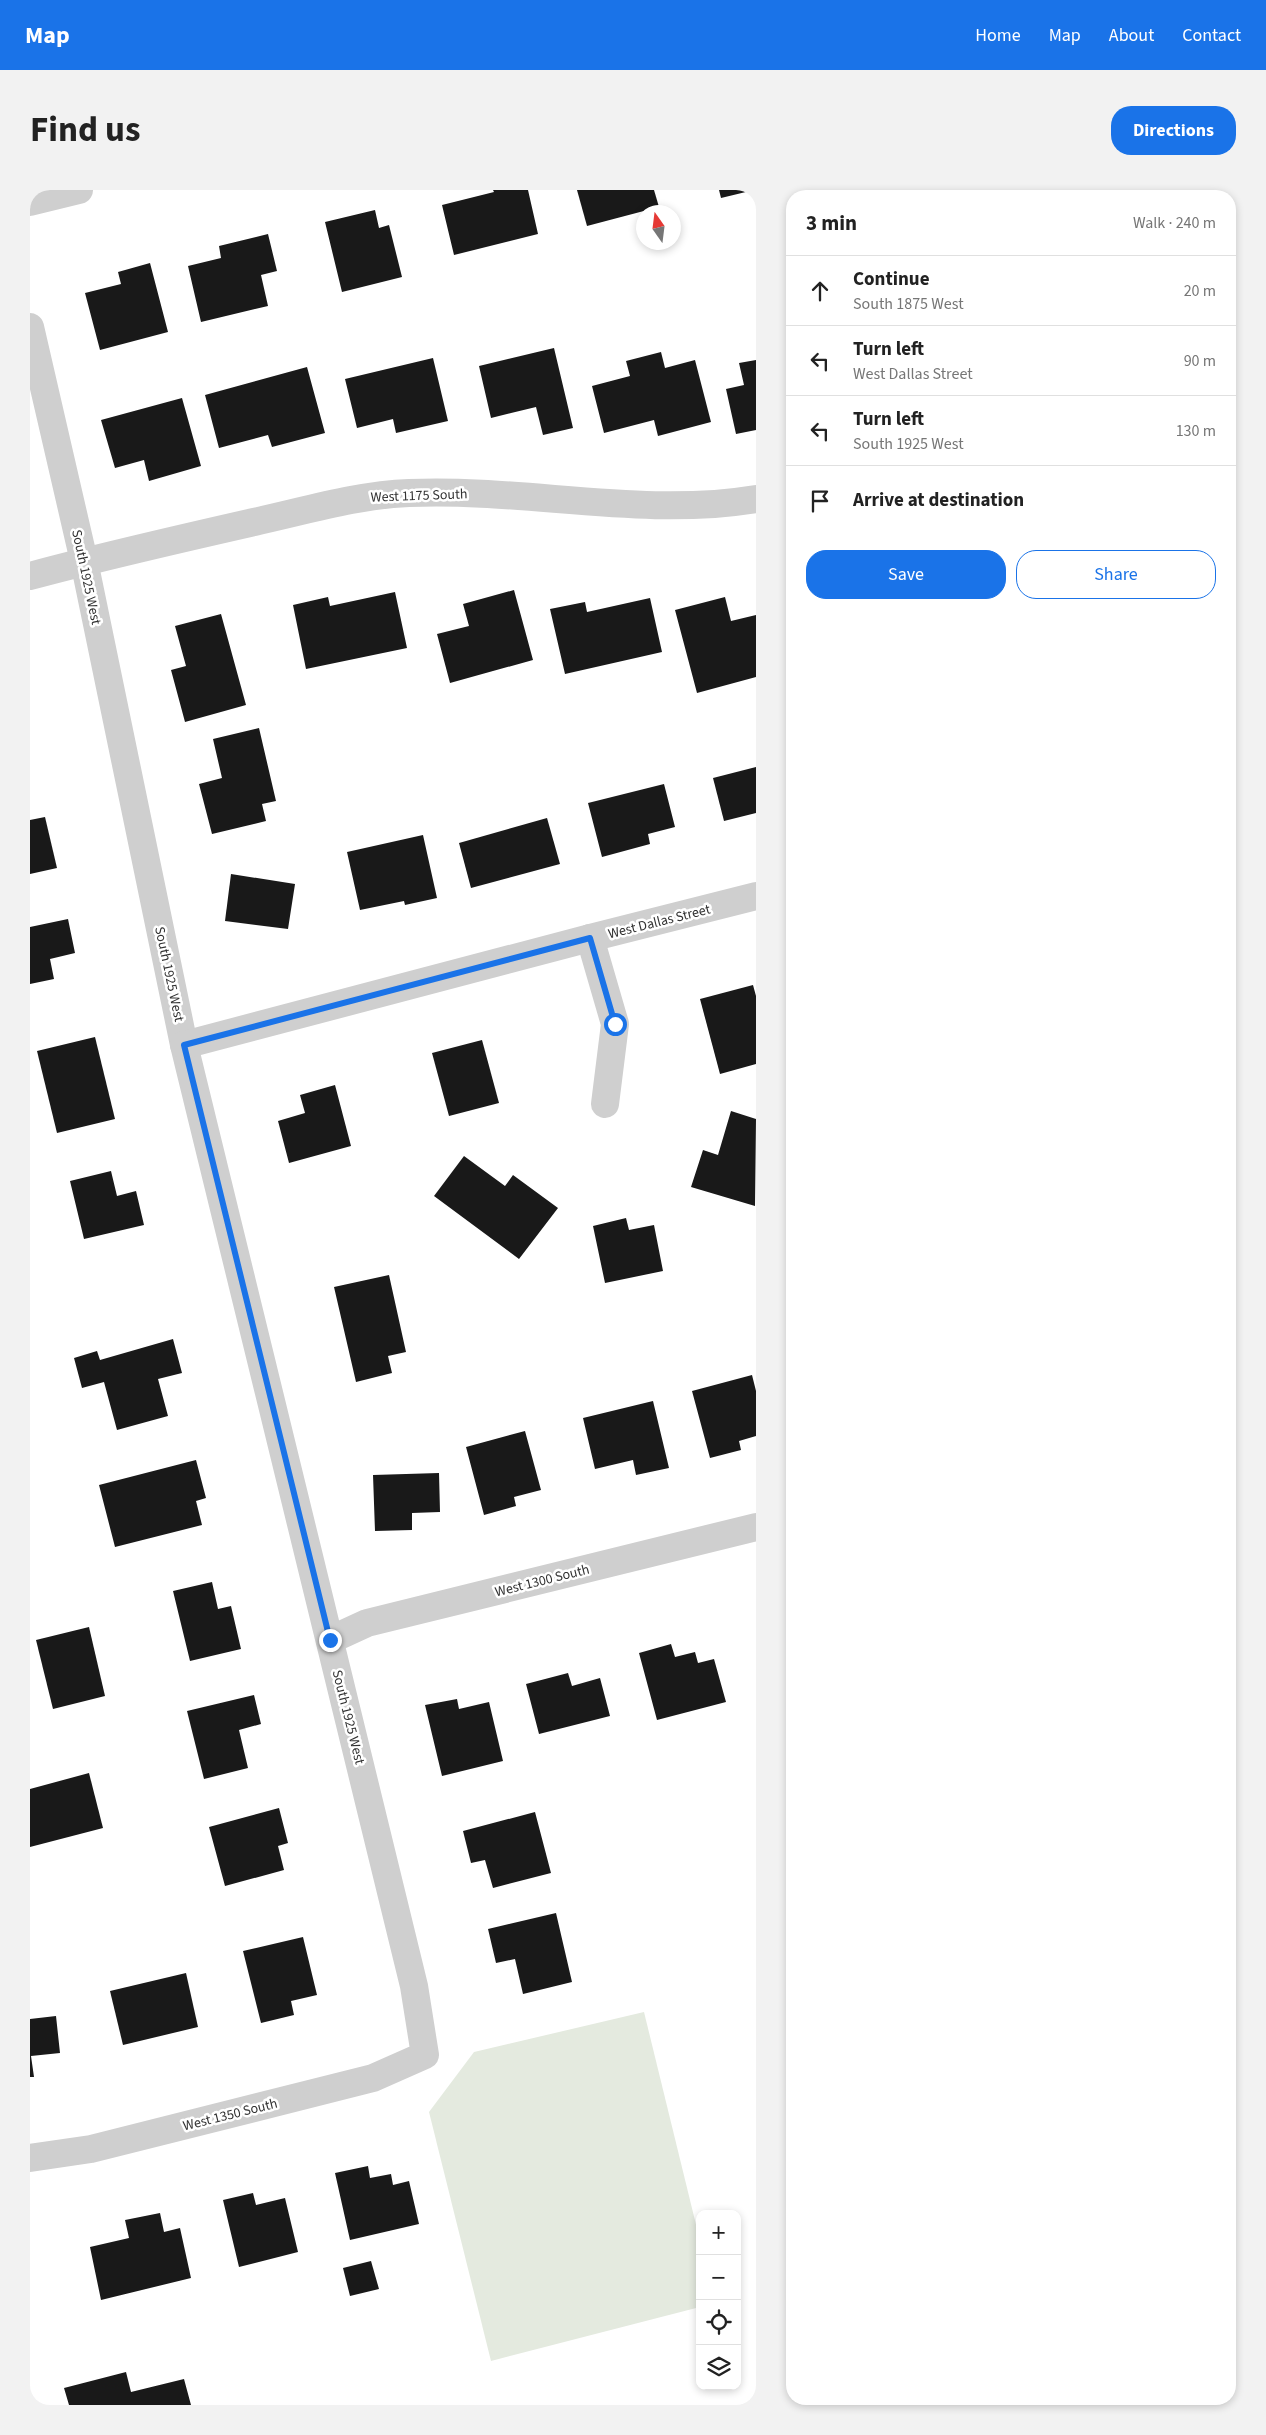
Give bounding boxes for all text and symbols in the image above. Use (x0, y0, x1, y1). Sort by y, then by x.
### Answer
text: Map (25, 18, 70, 53)
text: Home (975, 23, 1021, 48)
text: Map (1049, 23, 1081, 48)
text: About (1109, 23, 1154, 48)
text: Contact (1182, 23, 1241, 48)
text: Find us (30, 105, 140, 155)
button: Directions (1111, 106, 1236, 155)
north arrow (636, 205, 681, 250)
text: 3 min (806, 208, 857, 238)
text: Walk · 240 m (1133, 212, 1216, 234)
text: Continue (853, 266, 930, 293)
icon: ahead (806, 277, 834, 305)
text: 20 m (1184, 280, 1216, 302)
text: South 1875 West (853, 293, 964, 315)
text: Turn left (853, 336, 924, 363)
icon: left (806, 347, 834, 375)
text: 90 m (1184, 350, 1216, 372)
text: West Dallas Street (853, 363, 973, 385)
text: Turn left (853, 406, 924, 433)
icon: left (806, 417, 834, 445)
text: 130 m (1176, 420, 1216, 442)
text: South 1925 West (853, 433, 964, 455)
street label: West 1175 South (370, 484, 468, 508)
icon: arrive (806, 487, 834, 515)
text: Arrive at destination (853, 487, 1024, 514)
street label: South 1925 West (66, 528, 106, 627)
button: Save (806, 550, 1006, 599)
button: Share (1016, 550, 1216, 599)
street label: West Dallas Street (606, 900, 713, 944)
street label: South 1925 West (149, 925, 189, 1024)
route start (604, 1013, 627, 1036)
street label: West 1300 South (493, 1560, 592, 1602)
route end (319, 1629, 342, 1652)
street label: South 1925 West (327, 1668, 369, 1767)
street label: West 1350 South (181, 2094, 280, 2136)
map controls (696, 2210, 741, 2390)
button: + (696, 2210, 741, 2255)
button: − (696, 2255, 741, 2300)
button: locate (696, 2300, 741, 2345)
button: layers (696, 2345, 741, 2390)

